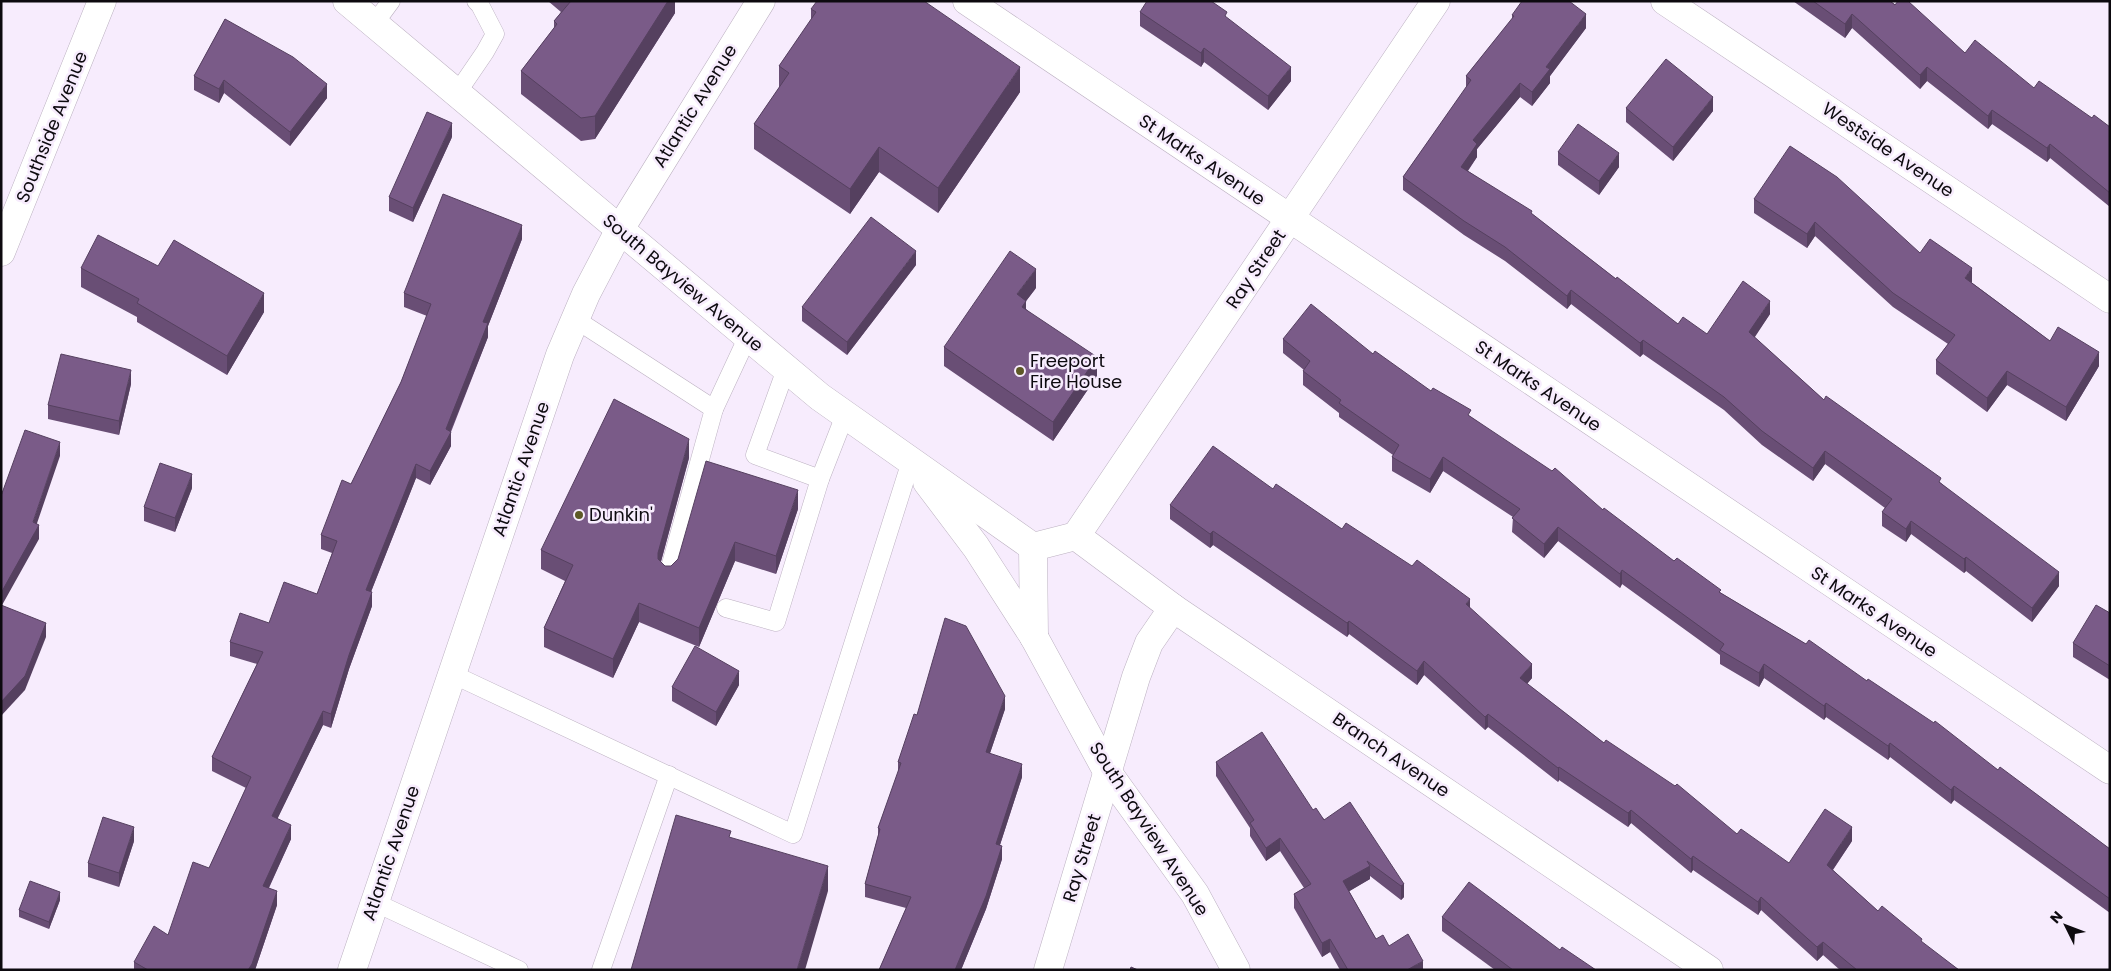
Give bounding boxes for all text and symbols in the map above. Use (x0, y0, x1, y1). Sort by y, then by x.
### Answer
street label: Atlantic Avenue (647, 39, 743, 172)
street label: Southside Avenue (10, 47, 93, 206)
street label: Westside Avenue (1817, 96, 1959, 203)
street label: St Marks Avenue (1134, 108, 1270, 211)
street label: South Bayview Avenue (598, 208, 769, 357)
street label: Ray Street (1220, 224, 1291, 313)
street label: St Marks Avenue (1470, 334, 1606, 437)
place label: Freeport Fire House (1030, 348, 1122, 394)
marker: Freeport Fire House (1014, 365, 1026, 377)
street label: Atlantic Avenue (486, 398, 555, 540)
place label: Dunkin' (589, 502, 653, 527)
marker: Dunkin' (573, 509, 585, 521)
street label: St Marks Avenue (1806, 560, 1942, 663)
street label: Branch Avenue (1328, 706, 1455, 803)
street label: South Bayview Avenue (1084, 737, 1215, 921)
street label: Atlantic Avenue (356, 782, 425, 924)
street label: Ray Street (1056, 811, 1107, 905)
north arrow (2041, 901, 2091, 951)
text: N (2045, 907, 2067, 928)

